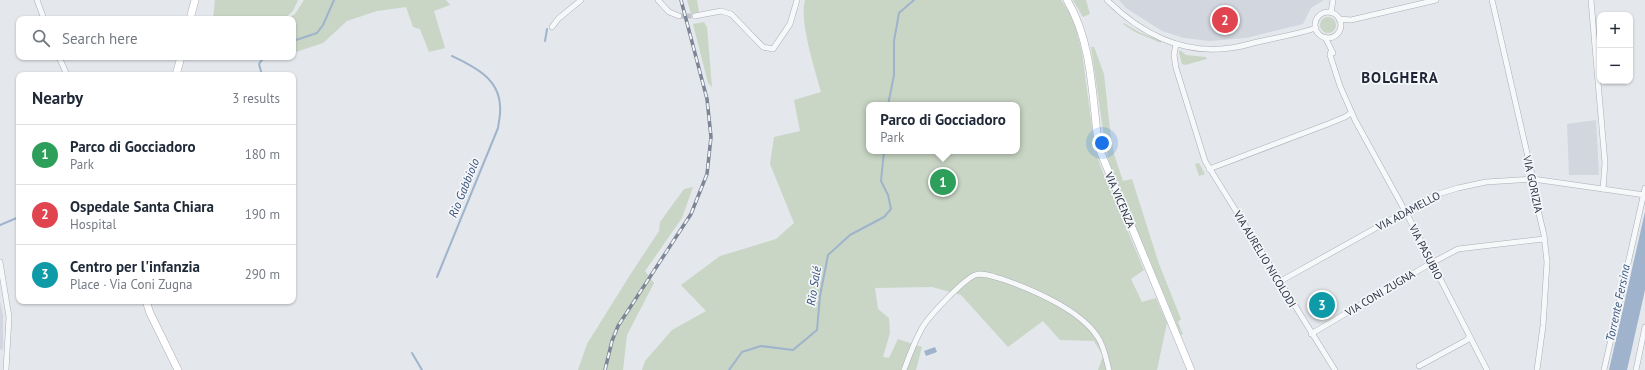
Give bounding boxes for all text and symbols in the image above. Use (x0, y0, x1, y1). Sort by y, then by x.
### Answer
pin: 2 (1212, 5, 1238, 35)
map controls (1597, 12, 1633, 84)
button: + (1597, 12, 1633, 48)
search box (16, 16, 296, 60)
icon: search (30, 27, 52, 49)
text: Search here (62, 29, 138, 48)
button: − (1597, 48, 1633, 84)
district label: BOLGHERA (1361, 68, 1439, 87)
text: Nearby (32, 87, 83, 109)
text: 3 results (232, 90, 280, 107)
popup (866, 102, 1020, 154)
text: Parco di Gocciadoro (880, 110, 1006, 129)
text: Park (880, 129, 904, 146)
your location (1092, 133, 1112, 153)
text: Parco di Gocciadoro (70, 137, 196, 156)
text: 1 (41, 146, 49, 163)
text: 180 m (245, 146, 280, 163)
street label: VIA GORIZIA (1520, 153, 1546, 214)
text: Park (70, 156, 94, 173)
water label: Rio Gabbiolo (445, 156, 482, 220)
pin: 1 (930, 167, 956, 197)
street label: VIA VICENZA (1102, 169, 1138, 231)
street label: VIA ADAMELLO (1373, 188, 1442, 234)
text: Ospedale Santa Chiara (70, 197, 214, 216)
text: 2 (41, 206, 49, 223)
text: 190 m (245, 206, 280, 223)
street label: VIA AURELIO NICOLODI (1230, 207, 1299, 310)
text: Hospital (70, 216, 116, 233)
street label: VIA PASUBIO (1406, 221, 1446, 282)
text: Centro per l'infanzia (70, 257, 200, 276)
water label: Torrente Fersina (1602, 263, 1633, 343)
water label: Rio Salé (803, 265, 824, 307)
text: 3 (41, 266, 49, 283)
text: 290 m (245, 266, 280, 283)
street label: VIA CONI ZUGNA (1342, 266, 1418, 320)
text: Place · Via Coni Zugna (70, 276, 193, 293)
pin: 3 (1309, 290, 1335, 320)

